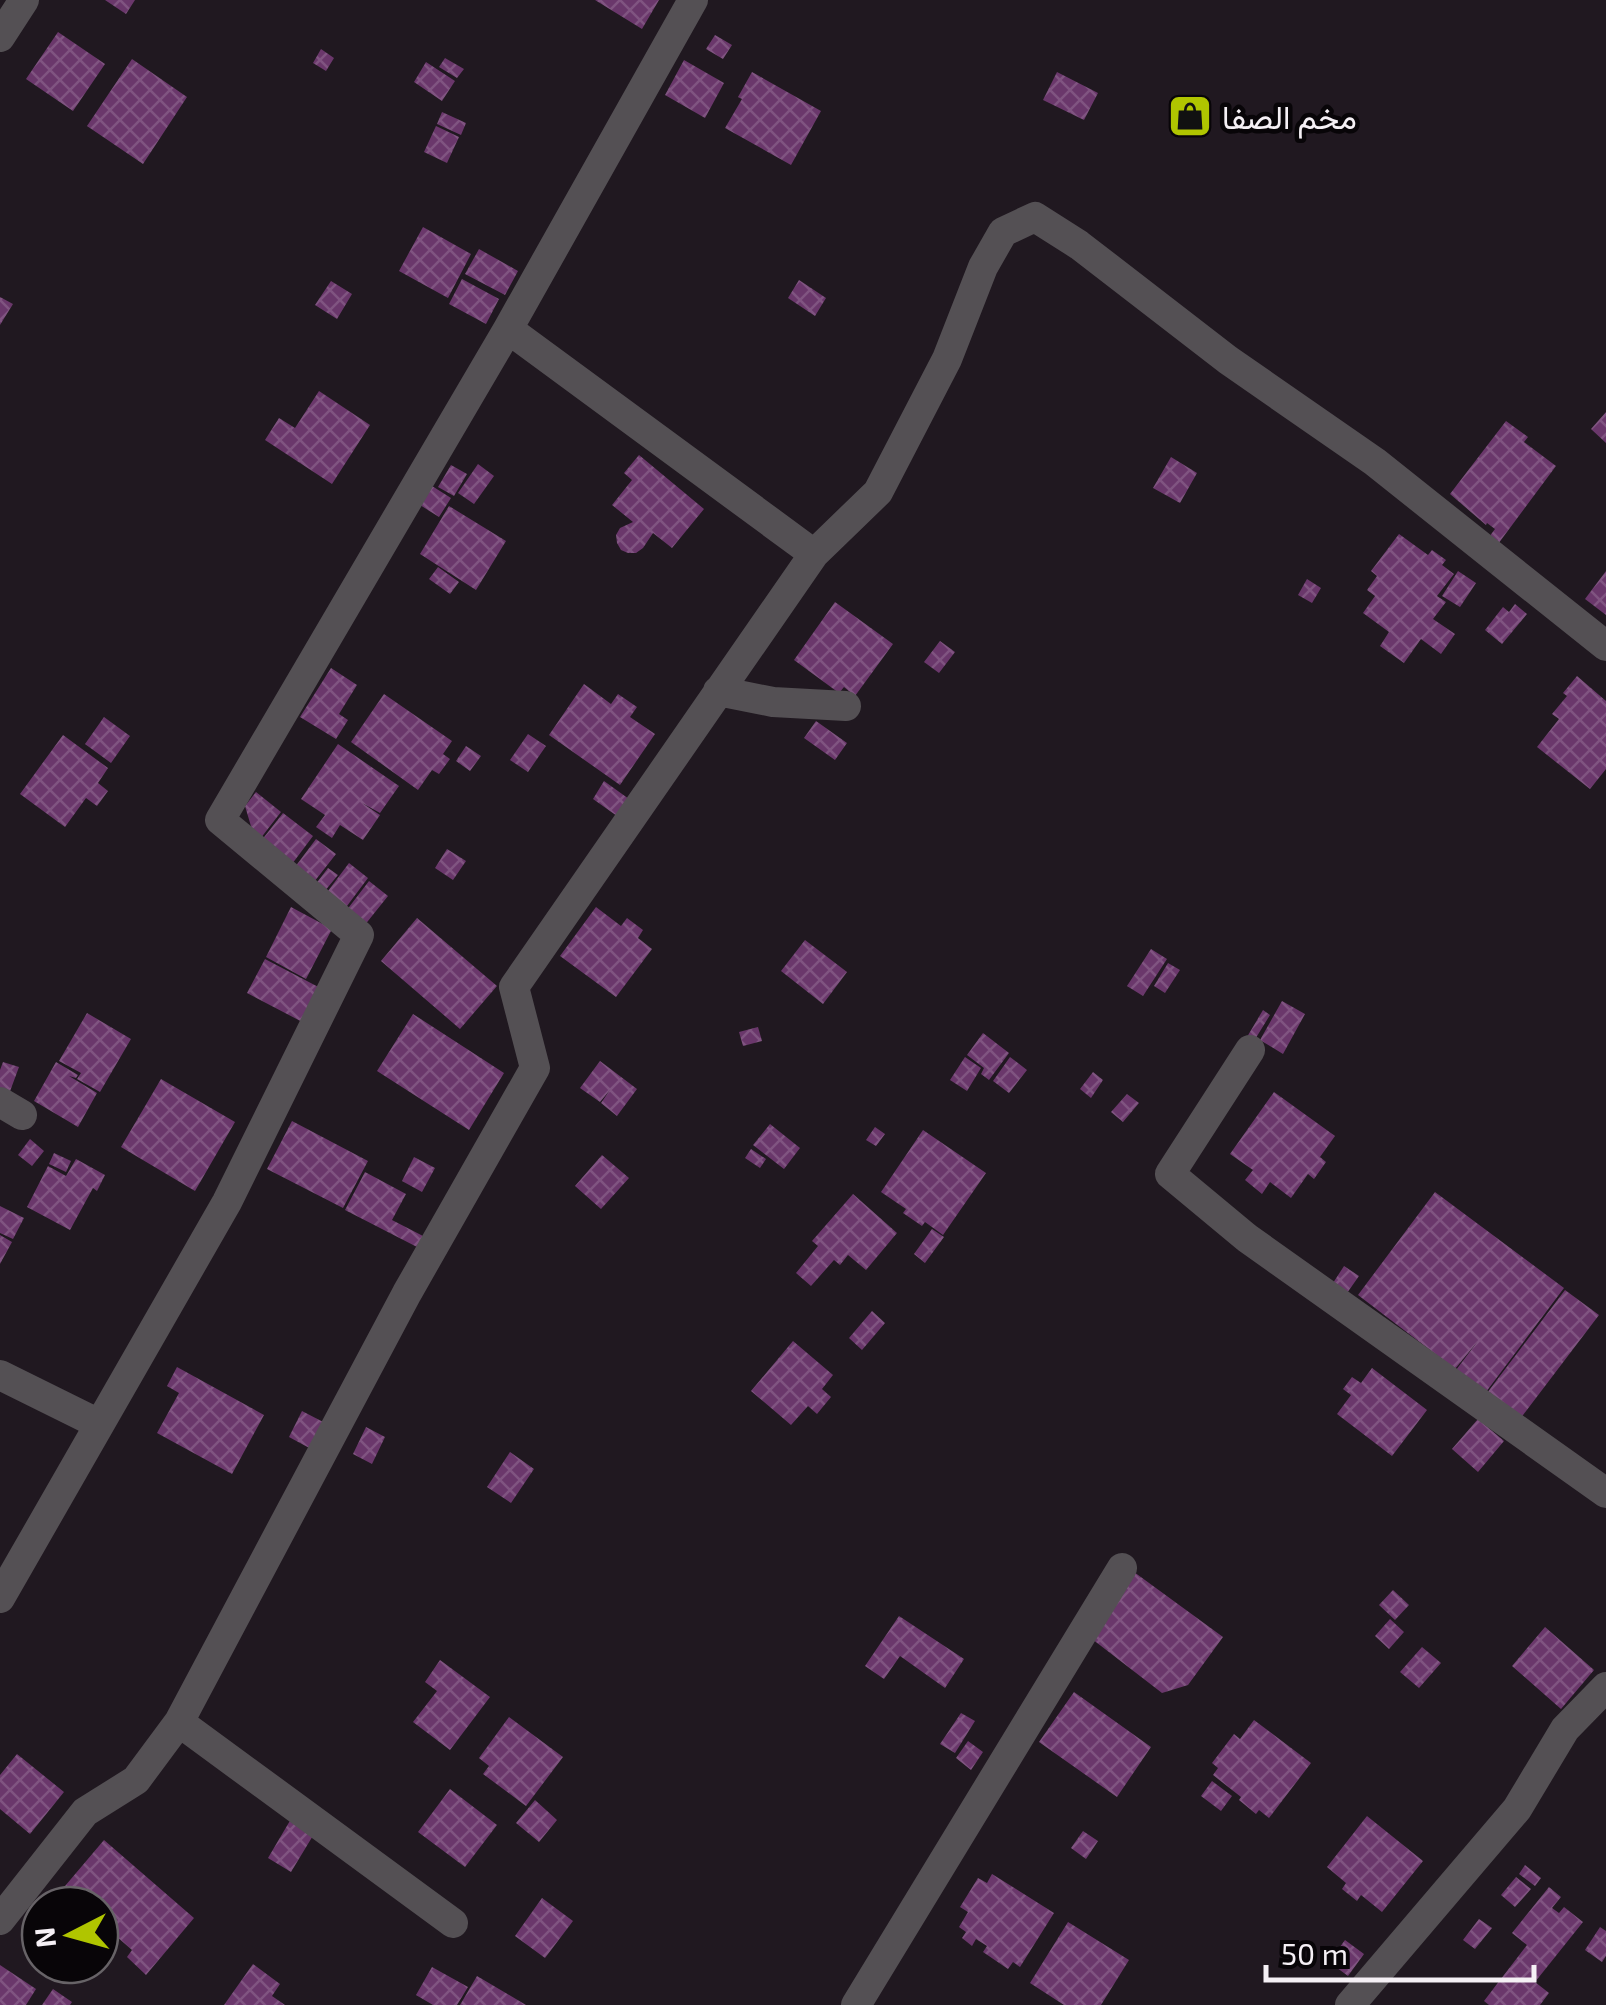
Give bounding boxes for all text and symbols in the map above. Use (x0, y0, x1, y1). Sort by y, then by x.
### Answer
shop icon: مخم الصفا (1167, 93, 1213, 139)
place label: مخم الصفا (1222, 97, 1357, 139)
north arrow (20, 1885, 120, 1985)
scale bar (1266, 1920, 1534, 1982)
text: N (26, 1926, 62, 1950)
text: 50 m (1281, 1935, 1348, 1971)

